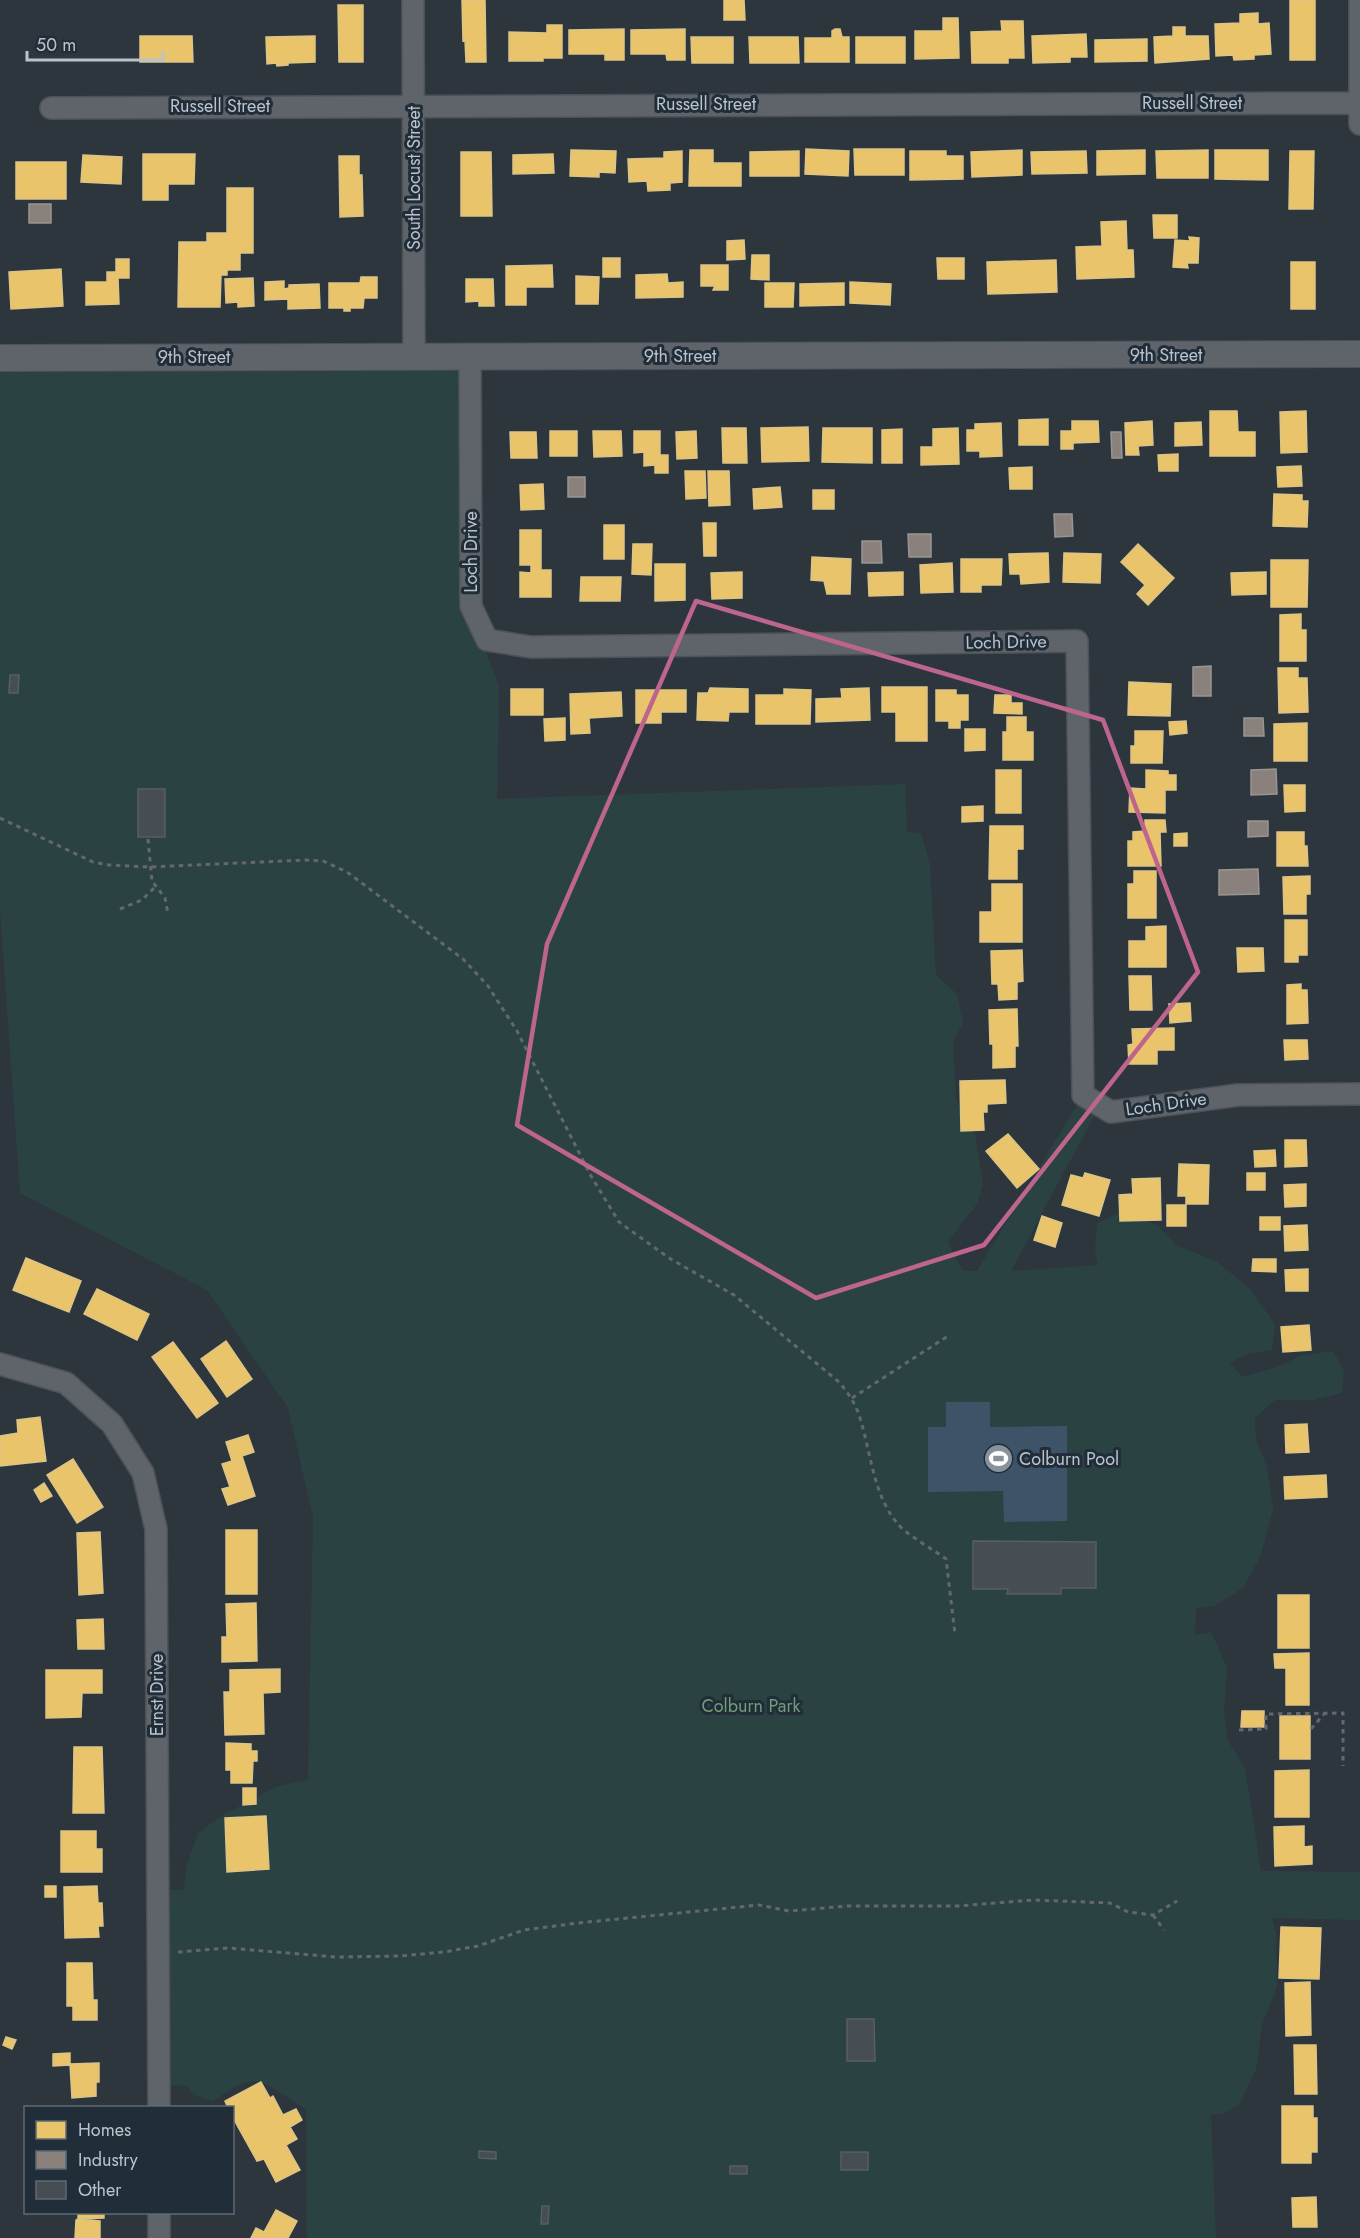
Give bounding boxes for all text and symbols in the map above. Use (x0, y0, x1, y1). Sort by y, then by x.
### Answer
scale bar (27, 24, 164, 62)
text: 50 m (36, 32, 76, 58)
street label: Russell Street (1142, 90, 1243, 116)
street label: Russell Street (656, 91, 757, 117)
street label: Russell Street (170, 93, 271, 119)
street label: South Locust Street (401, 105, 427, 250)
street label: 9th Street (1130, 342, 1203, 368)
street label: 9th Street (644, 343, 717, 369)
street label: 9th Street (158, 344, 231, 370)
street label: Loch Drive (458, 511, 484, 593)
street label: Loch Drive (965, 628, 1047, 656)
street label: Loch Drive (1124, 1085, 1208, 1123)
sports icon: Colburn Pool (982, 1443, 1014, 1475)
place label: Colburn Pool (1019, 1446, 1119, 1472)
street label: Ernst Drive (144, 1654, 170, 1736)
park label: Colburn Park (701, 1693, 801, 1719)
legend (24, 2106, 234, 2214)
text: Homes (78, 2117, 131, 2143)
text: Industry (78, 2147, 138, 2173)
text: Other (78, 2177, 122, 2203)

